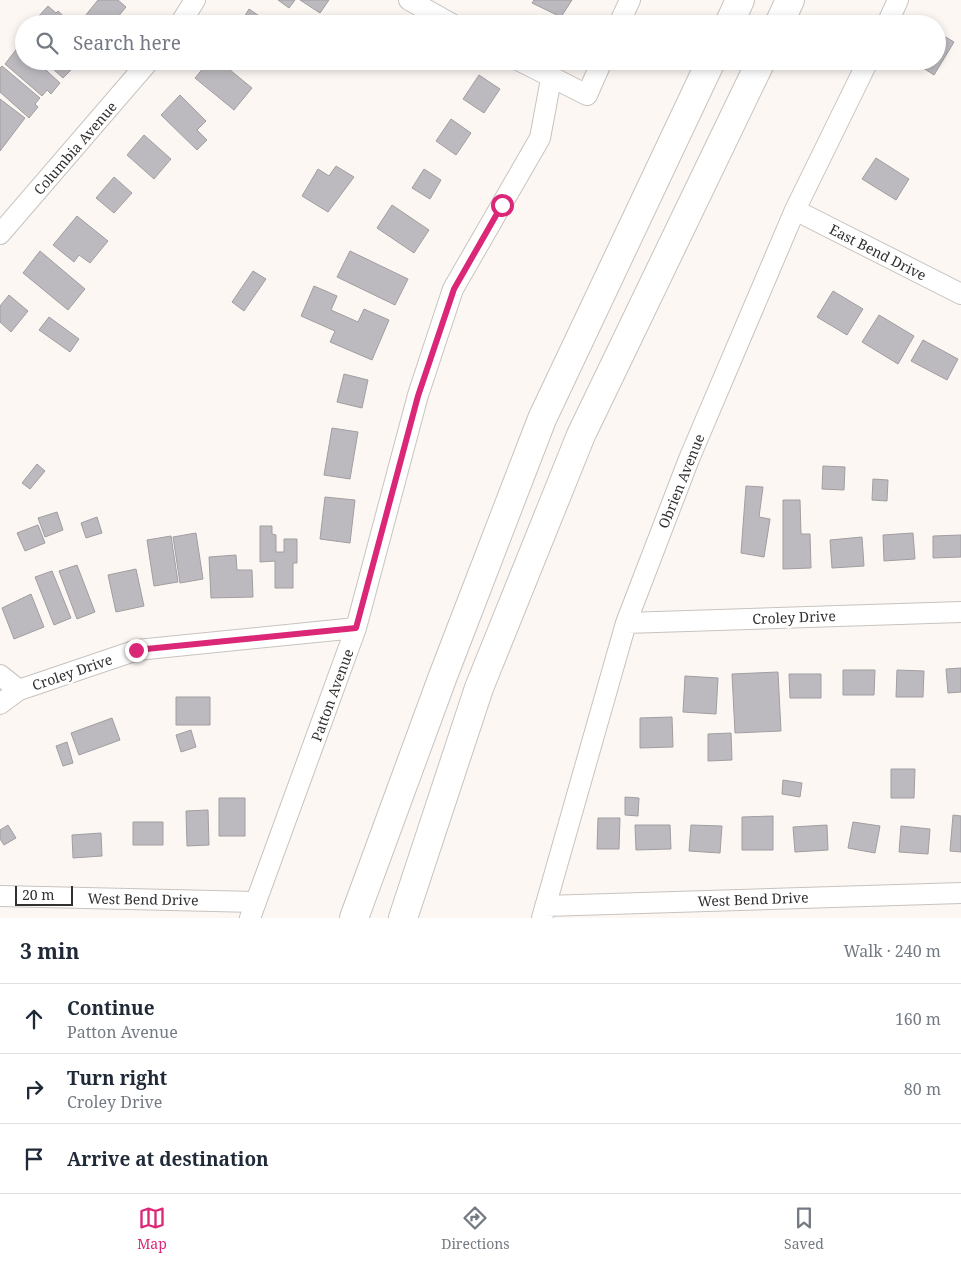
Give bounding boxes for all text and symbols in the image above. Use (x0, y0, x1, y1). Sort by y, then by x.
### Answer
search box (15, 15, 946, 70)
icon: search (33, 29, 61, 57)
text: Search here (73, 30, 181, 56)
street label: Columbia Avenue (29, 97, 121, 199)
route start (491, 194, 514, 217)
street label: East Bend Drive (826, 219, 930, 285)
street label: Obrien Avenue (653, 431, 709, 531)
street label: Croley Drive (752, 606, 836, 628)
route end (125, 639, 148, 662)
street label: Patton Avenue (306, 646, 358, 744)
street label: Croley Drive (29, 649, 115, 695)
scale bar (15, 883, 72, 906)
text: 20 m (22, 885, 55, 904)
street label: West Bend Drive (697, 888, 809, 910)
street label: West Bend Drive (87, 889, 199, 909)
text: 3 min (20, 937, 79, 965)
text: Walk · 240 m (844, 940, 941, 962)
text: Continue (67, 995, 155, 1021)
icon: ahead (20, 1005, 48, 1033)
text: 160 m (895, 1008, 941, 1030)
text: Patton Avenue (67, 1021, 178, 1043)
text: Turn right (67, 1065, 167, 1091)
icon: right (20, 1075, 48, 1103)
text: 80 m (904, 1078, 941, 1100)
text: Croley Drive (67, 1091, 162, 1113)
icon: arrive (20, 1145, 48, 1173)
text: Arrive at destination (67, 1146, 269, 1172)
tab: Map (137, 1204, 167, 1253)
tab: Directions (441, 1204, 510, 1253)
tab: Saved (784, 1204, 824, 1253)

